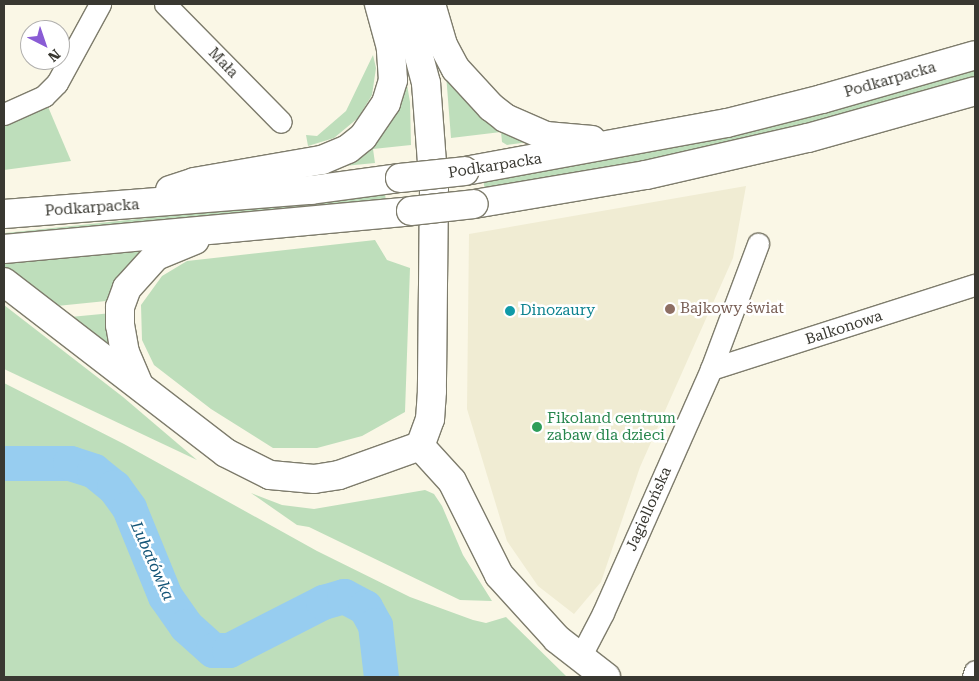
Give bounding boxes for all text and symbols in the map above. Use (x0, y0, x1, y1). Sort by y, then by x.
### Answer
north arrow (20, 20, 70, 70)
street label: Mała (204, 44, 242, 82)
text: N (45, 46, 64, 65)
street label: Podkarpacka (842, 58, 938, 102)
street label: Podkarpacka (447, 150, 543, 182)
street label: Podkarpacka (44, 196, 140, 220)
place label: Bajkowy świat (680, 300, 784, 318)
place label: Dinozaury (520, 302, 595, 320)
marker: Bajkowy świat (664, 303, 676, 315)
marker: Dinozaury (504, 305, 516, 317)
street label: Balkonowa (803, 307, 885, 349)
place label: Fikoland centrum zabaw dla dzieci (547, 409, 676, 444)
marker: Fikoland centrum zabaw dla dzieci (531, 421, 543, 433)
street label: Jagiellońska (622, 464, 676, 554)
water label: Lubatówka (126, 519, 178, 603)

